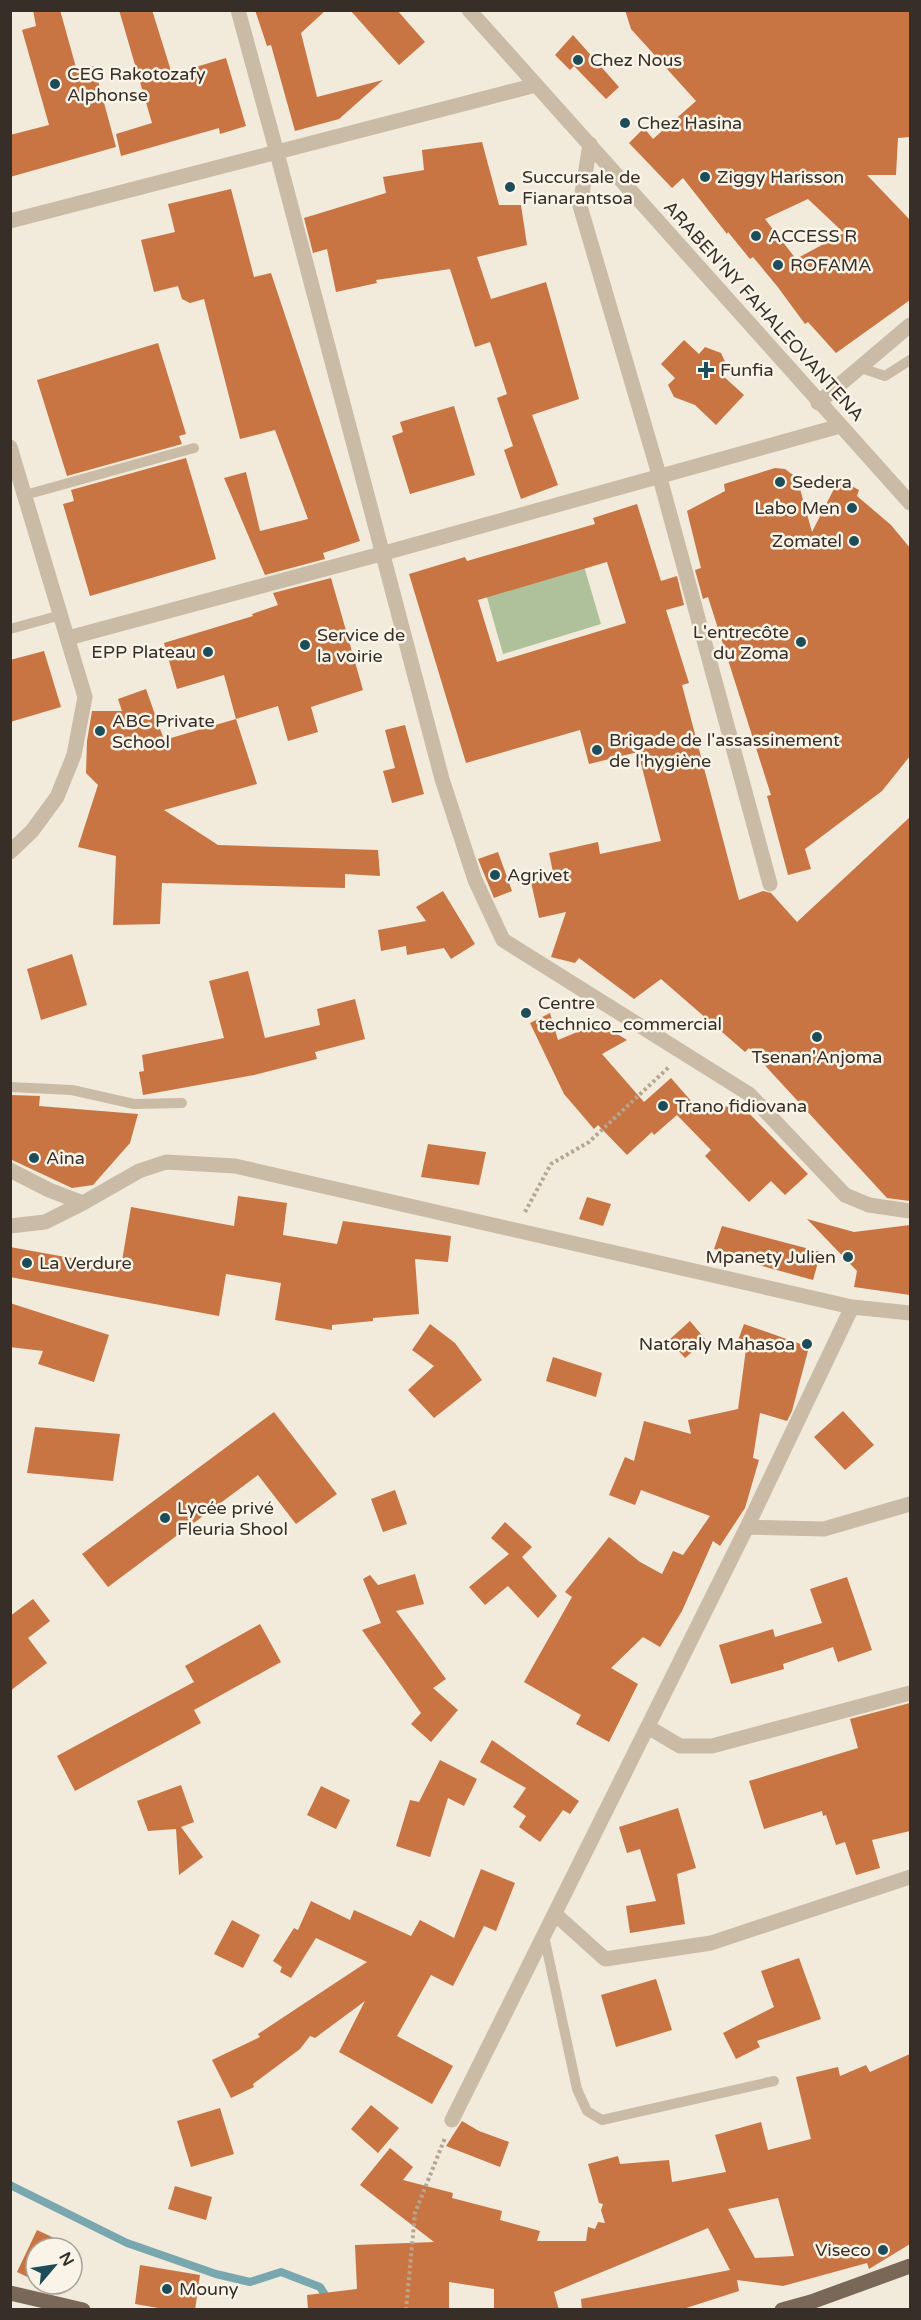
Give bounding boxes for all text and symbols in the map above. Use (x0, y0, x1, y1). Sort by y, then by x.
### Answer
place label: Chez Nous (590, 49, 682, 71)
marker: Chez Nous (571, 53, 585, 67)
place label: CEG Rakotozafy Alphonse (67, 63, 206, 106)
marker: CEG Rakotozafy Alphonse (48, 77, 62, 91)
place label: Chez Hasina (637, 112, 742, 134)
marker: Chez Hasina (618, 116, 632, 130)
place label: Succursale de Fianarantsoa (522, 166, 641, 209)
place label: Ziggy Harisson (717, 166, 844, 188)
marker: Ziggy Harisson (698, 170, 712, 184)
marker: Succursale de Fianarantsoa (503, 180, 517, 194)
street label: ARABEN'NY FAHALEOVANTENA (659, 196, 869, 426)
place label: ACCESS R (768, 225, 857, 247)
marker: ACCESS R (749, 229, 763, 243)
place label: ROFAMA (790, 254, 872, 276)
marker: ROFAMA (771, 258, 785, 272)
place label: Funfia (720, 359, 774, 381)
marker: Funfia (697, 361, 715, 379)
place label: Sedera (792, 471, 852, 493)
marker: Sedera (773, 475, 787, 489)
place label: Labo Men (754, 497, 840, 519)
marker: Labo Men (845, 501, 859, 515)
place label: Zomatel (772, 530, 842, 552)
marker: Zomatel (847, 534, 861, 548)
place label: L'entrecôte du Zoma (693, 621, 789, 664)
place label: Service de la voirie (317, 624, 405, 667)
marker: L'entrecôte du Zoma (794, 635, 808, 649)
marker: Service de la voirie (298, 638, 312, 652)
place label: EPP Plateau (91, 641, 196, 663)
marker: EPP Plateau (201, 645, 215, 659)
place label: ABC Private School (112, 710, 215, 753)
marker: ABC Private School (93, 724, 107, 738)
place label: Brigade de l'assassinement de l'hygiène (609, 729, 840, 772)
marker: Brigade de l'assassinement de l'hygiène (590, 743, 604, 757)
place label: Agrivet (507, 864, 570, 886)
marker: Agrivet (488, 868, 502, 882)
place label: Centre technico_commercial (538, 992, 722, 1035)
marker: Centre technico_commercial (519, 1006, 533, 1020)
marker: Tsenan'Anjoma (810, 1030, 824, 1044)
place label: Tsenan'Anjoma (752, 1046, 882, 1068)
place label: Trano fidiovana (675, 1095, 807, 1117)
marker: Trano fidiovana (656, 1099, 670, 1113)
place label: Aina (46, 1147, 85, 1169)
marker: Aina (27, 1151, 41, 1165)
place label: Mpanety Julien (706, 1246, 836, 1268)
marker: Mpanety Julien (841, 1250, 855, 1264)
place label: La Verdure (39, 1252, 132, 1274)
marker: La Verdure (20, 1256, 34, 1270)
place label: Natoraly Mahasoa (639, 1333, 795, 1355)
marker: Natoraly Mahasoa (800, 1337, 814, 1351)
place label: Lycée privé Fleuria Shool (177, 1497, 288, 1540)
marker: Lycée privé Fleuria Shool (158, 1511, 172, 1525)
north arrow (24, 2236, 84, 2296)
place label: Viseco (815, 2239, 871, 2261)
marker: Viseco (876, 2243, 890, 2257)
text: N (54, 2249, 78, 2270)
place label: Mouny (179, 2278, 239, 2300)
marker: Mouny (160, 2282, 174, 2296)

